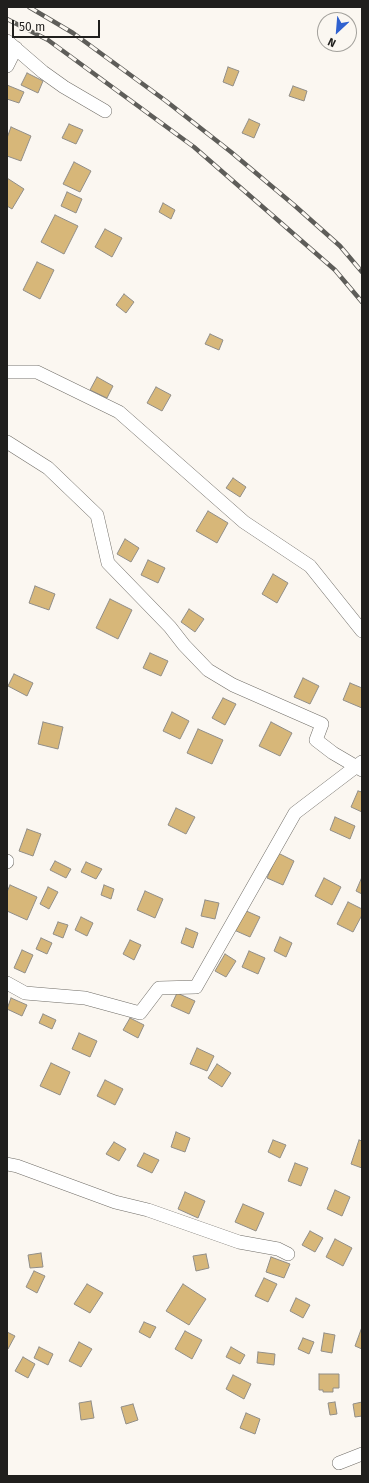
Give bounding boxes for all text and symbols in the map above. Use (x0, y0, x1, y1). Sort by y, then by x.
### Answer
scale bar (14, 12, 102, 38)
north arrow (317, 12, 357, 52)
text: 50 m (19, 20, 45, 34)
text: N (326, 35, 338, 50)

